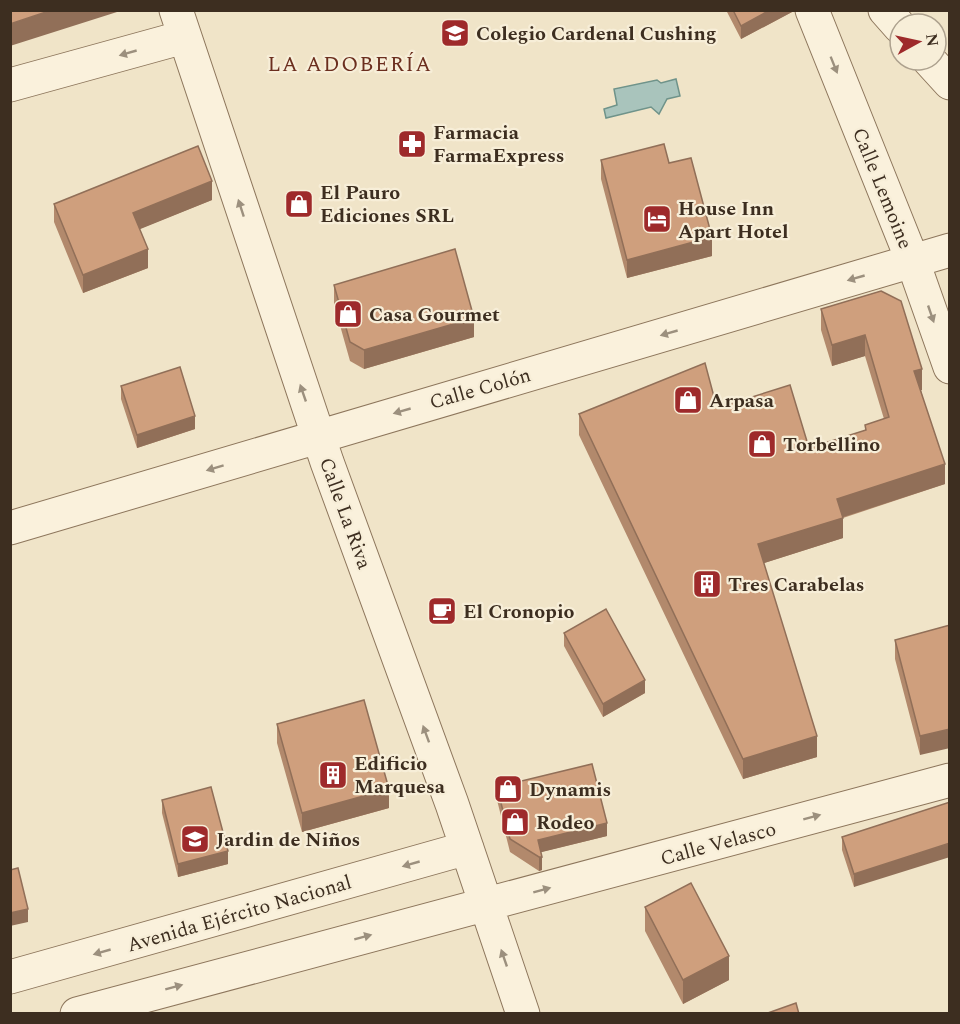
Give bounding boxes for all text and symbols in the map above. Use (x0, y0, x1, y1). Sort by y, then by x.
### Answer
north arrow (888, 12, 948, 72)
school or university icon: Colegio Cardenal Cushing (439, 17, 471, 49)
place label: Colegio Cardenal Cushing (476, 19, 717, 49)
text: N (919, 32, 945, 48)
one-way arrow (119, 48, 137, 58)
district label: LA ADOBERÍA (268, 49, 432, 81)
one-way arrow (830, 56, 839, 74)
place label: Farmacia FarmaExpress (433, 118, 565, 171)
street label: Calle Lemoine (844, 123, 920, 254)
pharmacy icon: Farmacia FarmaExpress (396, 128, 428, 160)
place label: El Pauro Ediciones SRL (320, 178, 454, 231)
shop icon: El Pauro Ediciones SRL (283, 188, 315, 220)
place label: House Inn Apart Hotel (678, 194, 789, 247)
one-way arrow (236, 199, 246, 217)
hotel icon: House Inn Apart Hotel (641, 203, 673, 235)
one-way arrow (847, 274, 865, 283)
shop icon: Casa Gourmet (332, 298, 364, 330)
place label: Casa Gourmet (369, 300, 500, 330)
one-way arrow (927, 305, 937, 323)
one-way arrow (660, 329, 678, 338)
street label: Calle Colón (426, 360, 535, 418)
one-way arrow (298, 384, 308, 402)
shop icon: Arpasa (672, 384, 704, 416)
place label: Arpasa (709, 386, 775, 416)
one-way arrow (392, 407, 410, 416)
shop icon: Torbellino (746, 428, 778, 460)
place label: Torbellino (783, 430, 880, 460)
street label: Calle La Riva (311, 453, 379, 574)
one-way arrow (206, 464, 224, 473)
building icon: Tres Carabelas (691, 568, 723, 600)
place label: Tres Carabelas (728, 570, 864, 600)
cafe icon: El Cronopio (426, 595, 458, 627)
place label: El Cronopio (463, 597, 575, 627)
one-way arrow (421, 725, 431, 743)
place label: Edificio Marquesa (354, 749, 446, 802)
building icon: Edificio Marquesa (317, 759, 349, 791)
shop icon: Dynamis (492, 773, 524, 805)
place label: Dynamis (529, 775, 611, 805)
shop icon: Rodeo (499, 806, 531, 838)
place label: Rodeo (536, 808, 594, 838)
one-way arrow (803, 812, 821, 822)
street label: Calle Velasco (657, 814, 780, 874)
school or university icon: Jardin de Niños (179, 823, 211, 855)
place label: Jardin de Niños (216, 825, 360, 855)
one-way arrow (401, 860, 419, 869)
street label: Avenida Ejército Nacional (124, 868, 355, 960)
one-way arrow (533, 885, 552, 895)
one-way arrow (354, 932, 372, 941)
one-way arrow (93, 947, 111, 957)
one-way arrow (499, 949, 509, 967)
one-way arrow (165, 982, 184, 992)

